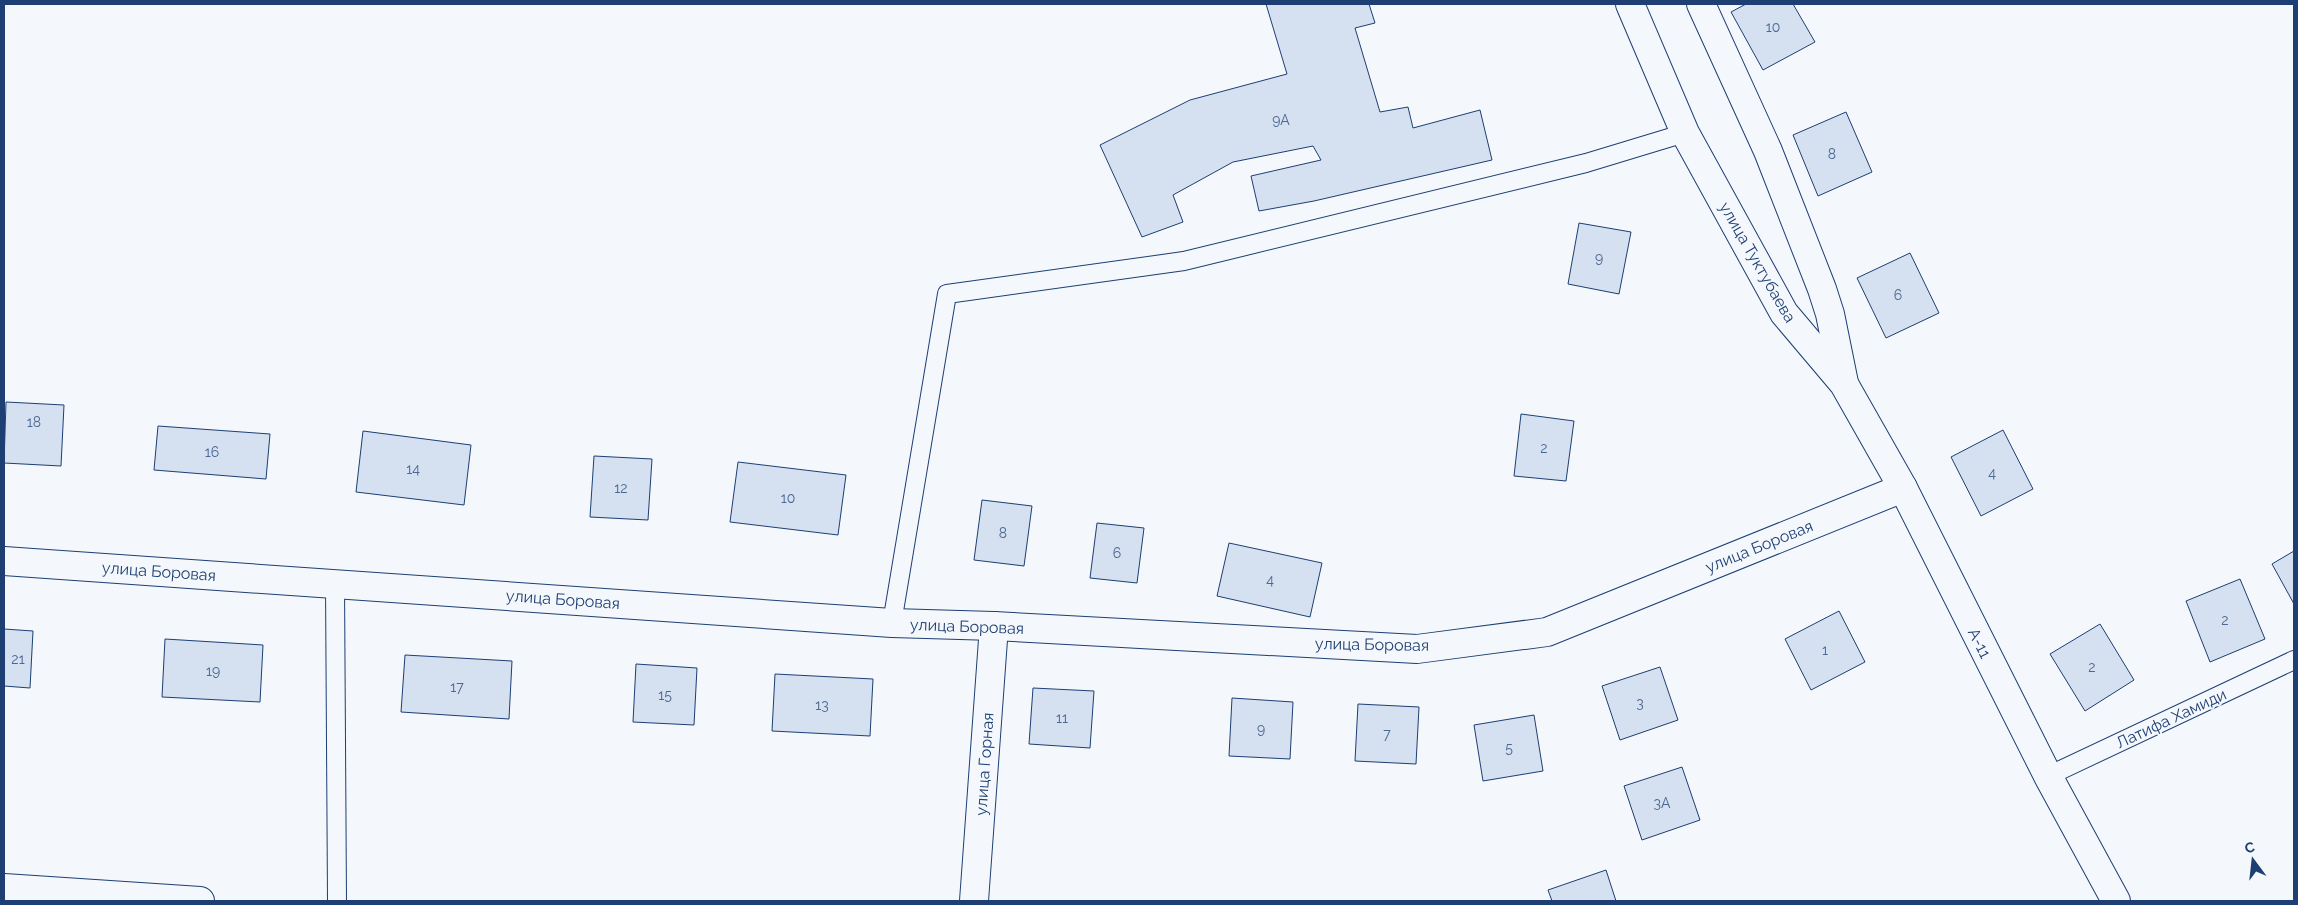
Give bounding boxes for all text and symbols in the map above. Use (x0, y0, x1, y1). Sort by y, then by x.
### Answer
house number: 10 (1766, 19, 1780, 35)
house number: 9А (1272, 112, 1290, 128)
house number: 8 (1828, 146, 1836, 162)
street label: улица Туктубаева (1715, 199, 1800, 326)
house number: 9 (1595, 250, 1603, 266)
house number: 6 (1894, 287, 1902, 303)
house number: 18 (27, 414, 41, 430)
house number: 2 (1540, 440, 1548, 456)
house number: 16 (205, 444, 219, 460)
house number: 14 (406, 461, 420, 477)
house number: 4 (1988, 465, 1996, 481)
house number: 12 (614, 480, 628, 496)
house number: 10 (781, 490, 795, 506)
street label: улица Боровая (1703, 516, 1816, 577)
house number: 8 (999, 525, 1007, 541)
house number: 6 (1113, 545, 1121, 561)
street label: улица Боровая (101, 558, 217, 585)
house number: 4 (1266, 572, 1274, 588)
street label: улица Боровая (505, 586, 621, 613)
house number: 2 (2221, 612, 2229, 628)
street label: улица Боровая (910, 615, 1024, 638)
street label: А-11 (1964, 625, 1995, 662)
street label: улица Боровая (1315, 634, 1429, 655)
house number: 1 (1822, 642, 1828, 658)
house number: 21 (11, 651, 25, 667)
house number: 2 (2088, 659, 2096, 675)
house number: 19 (206, 663, 220, 679)
house number: 17 (450, 679, 464, 695)
street label: Латифа Хамиди (2113, 685, 2229, 752)
house number: 15 (658, 687, 672, 703)
house number: 3 (1636, 695, 1644, 711)
house number: 13 (815, 697, 829, 713)
house number: 11 (1056, 710, 1068, 726)
street label: улица Горная (971, 712, 998, 816)
house number: 9 (1257, 721, 1265, 737)
house number: 7 (1383, 726, 1391, 742)
house number: 5 (1505, 740, 1513, 756)
house number: 3А (1654, 795, 1671, 811)
north arrow (2228, 835, 2278, 885)
text: С (2243, 838, 2257, 856)

